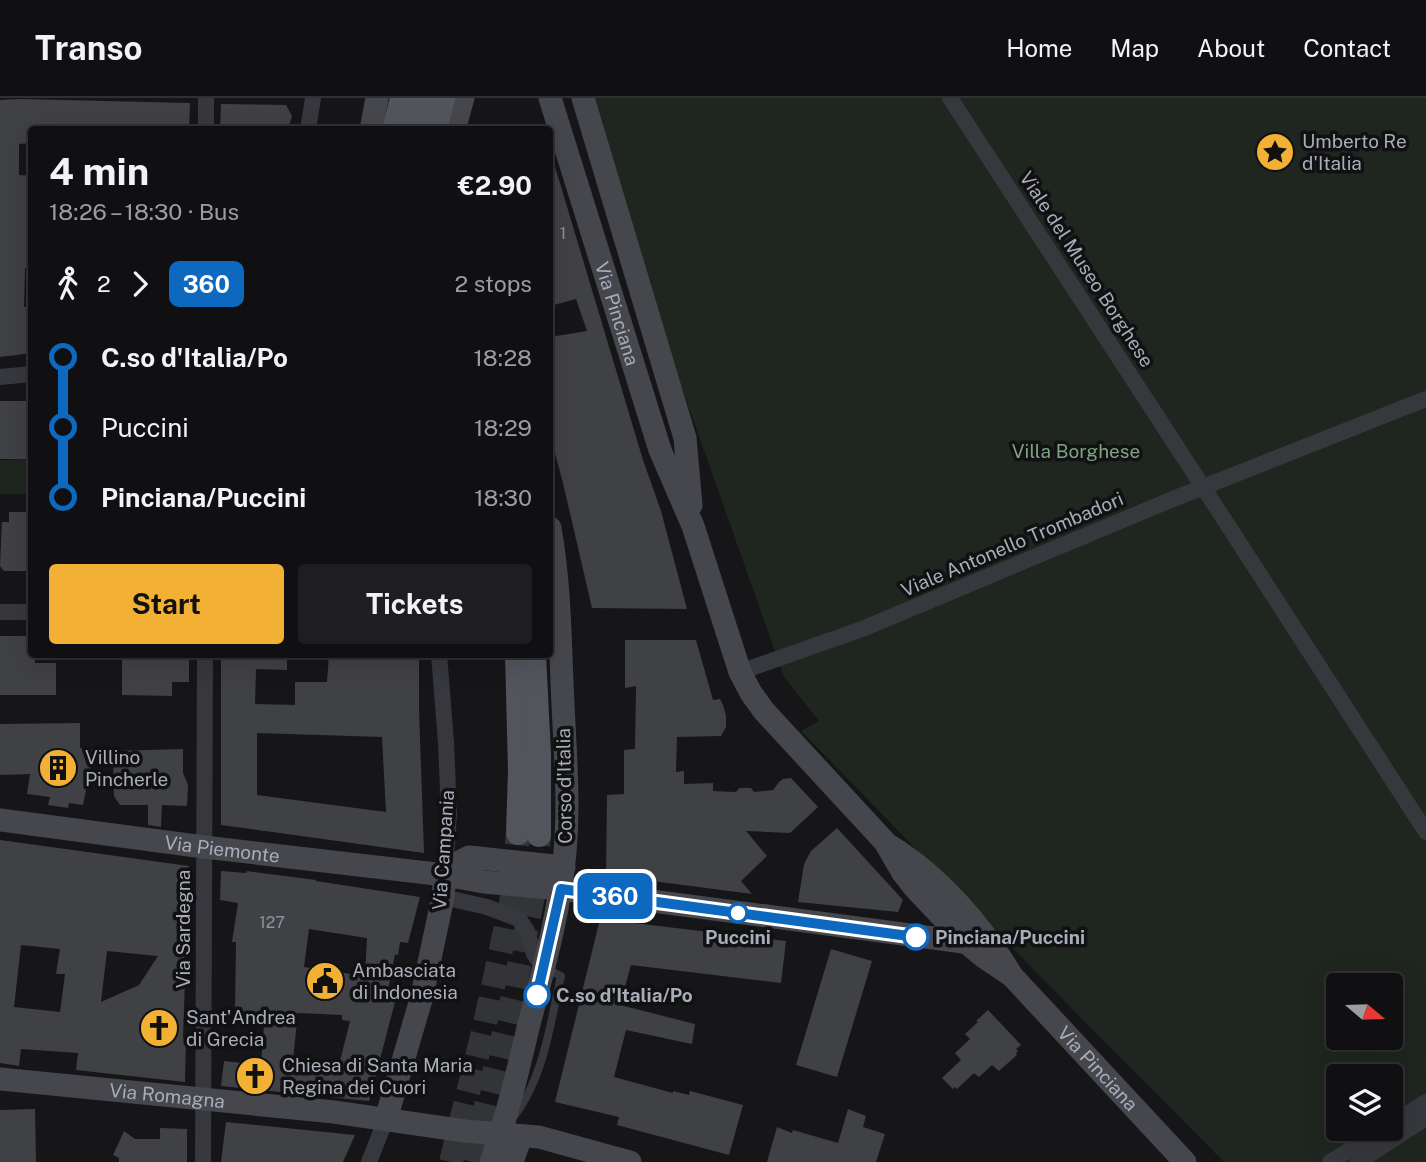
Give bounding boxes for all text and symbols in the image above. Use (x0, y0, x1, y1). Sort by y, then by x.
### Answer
text: Transo (35, 29, 143, 67)
text: Home (1006, 34, 1072, 62)
text: Map (1110, 34, 1159, 62)
text: About (1197, 34, 1265, 62)
text: Contact (1303, 34, 1391, 62)
place label: Umberto Re d'Italia (1302, 130, 1407, 174)
place icon: Umberto Re d'Italia (1254, 131, 1296, 173)
text: 4 min (49, 149, 149, 194)
street label: Viale del Museo Borghese (1015, 167, 1159, 371)
text: €2.90 (458, 170, 532, 201)
text: 18:26 – 18:30 · Bus (49, 198, 239, 225)
house number: 1 (560, 224, 566, 243)
street label: Via Pinciana (591, 259, 644, 368)
icon: walk (49, 265, 87, 303)
icon: forward (121, 265, 159, 303)
text: 2 (97, 270, 111, 297)
text: 360 (183, 270, 230, 298)
text: 2 stops (454, 270, 532, 297)
text: C.so d'Italia/Po (101, 342, 288, 373)
text: 18:28 (474, 344, 532, 371)
text: Puccini (101, 412, 189, 443)
text: 18:29 (474, 414, 532, 441)
park label: Villa Borghese (1012, 440, 1140, 462)
text: Pinciana/Puccini (101, 482, 306, 513)
text: 18:30 (474, 484, 532, 511)
street label: Viale Antonello Trombadori (898, 487, 1126, 601)
button: Start (49, 564, 284, 644)
button: Tickets (298, 564, 532, 644)
street label: Corso d'Italia (552, 728, 576, 844)
place label: Villino Pincherle (85, 746, 168, 790)
building icon: Villino Pincherle (37, 747, 79, 789)
street label: Via Campania (428, 789, 458, 911)
street label: Via Piemonte (163, 831, 281, 867)
street label: Via Sardegna (172, 870, 194, 988)
line badge: 360 (575, 873, 655, 919)
text: 360 (591, 882, 639, 910)
marker: Puccini (728, 903, 748, 923)
house number: 127 (259, 913, 285, 932)
marker: Pinciana/Puccini (903, 924, 929, 950)
place label: Puccini (705, 926, 771, 948)
place label: Pinciana/Puccini (935, 926, 1085, 948)
place label: Ambasciata di Indonesia (352, 959, 458, 1003)
public building icon: Ambasciata di Indonesia (304, 960, 346, 1002)
north arrow (1326, 973, 1404, 1050)
map controls (1326, 973, 1403, 1141)
marker: C.so d'Italia/Po (524, 982, 550, 1008)
place label: C.so d'Italia/Po (556, 984, 693, 1006)
place label: Sant'Andrea di Grecia (186, 1006, 296, 1050)
church icon: Sant'Andrea di Grecia (138, 1007, 180, 1049)
street label: Via Pinciana (1053, 1022, 1143, 1115)
place label: Chiesa di Santa Maria Regina dei Cuori (282, 1054, 473, 1098)
church icon: Chiesa di Santa Maria Regina dei Cuori (234, 1055, 276, 1097)
button: layers (1326, 1064, 1403, 1141)
street label: Via Romagna (108, 1079, 226, 1112)

